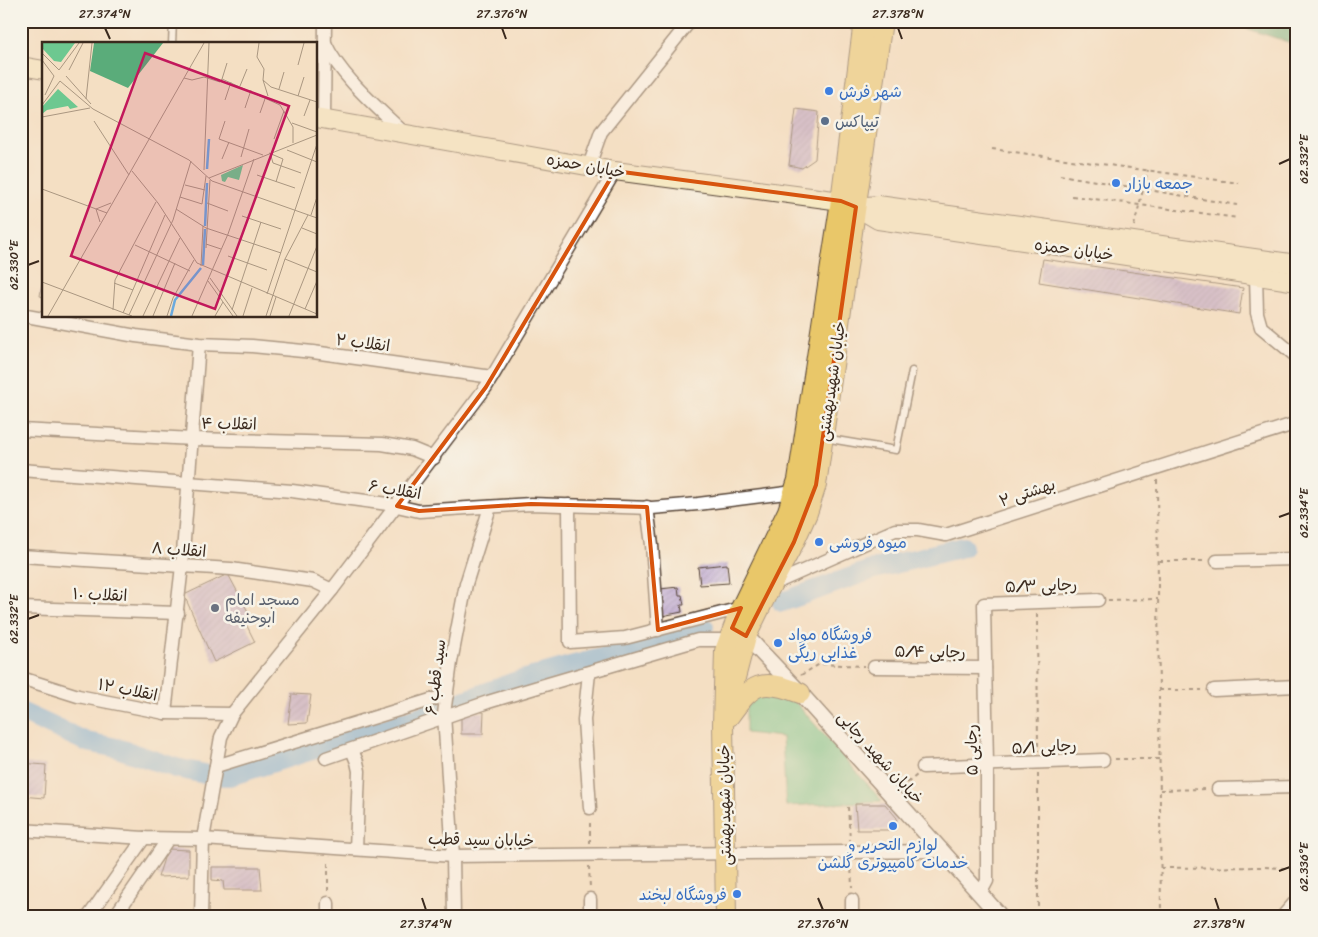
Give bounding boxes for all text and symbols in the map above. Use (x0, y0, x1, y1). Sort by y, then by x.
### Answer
text: 27.374°N (79, 3, 132, 25)
text: 27.376°N (476, 3, 528, 25)
text: 27.378°N (872, 3, 924, 25)
inset map (42, 42, 318, 318)
place label: شهر فرش (839, 77, 902, 106)
marker: شهر فرش (823, 85, 835, 97)
place label: تیپاکس (835, 107, 879, 136)
marker: تیپاکس (819, 115, 831, 127)
text: 62.332°E (1293, 133, 1315, 184)
street label: خیابان حمزه (544, 144, 628, 187)
place label: جمعه بازار (1124, 169, 1193, 198)
marker: جمعه بازار (1110, 177, 1122, 189)
street label: خیابان حمزه (1032, 230, 1115, 269)
text: 62.330°E (3, 239, 25, 290)
street label: خیابان شهیدبهشتی (809, 319, 854, 443)
street label: انقلاب ۲ (334, 325, 392, 360)
street label: انقلاب ۴ (201, 409, 257, 438)
street label: بهشتی ۲ (995, 470, 1059, 515)
street label: انقلاب ۶ (366, 471, 424, 508)
text: 62.334°E (1293, 487, 1315, 538)
place label: میوه فروشی (829, 528, 907, 557)
street label: انقلاب ۸ (151, 533, 207, 566)
marker: میوه فروشی (813, 536, 825, 548)
street label: رجایی ۵/۳ (1004, 570, 1078, 601)
street label: انقلاب ۱۰ (72, 579, 128, 610)
place label: مسجد امام ابوحنیفه (225, 585, 300, 632)
text: 62.332°E (3, 593, 25, 644)
marker: مسجد امام ابوحنیفه (209, 602, 221, 614)
place label: فروشگاه مواد غذایی ریگی (788, 620, 872, 667)
street label: رجایی ۵/۴ (894, 636, 966, 667)
marker: فروشگاه مواد غذایی ریگی (772, 637, 784, 649)
street label: سید قطب ۶ (416, 638, 455, 717)
street label: انقلاب ۱۲ (96, 670, 160, 709)
street label: خیابان شهید رجایی (830, 704, 931, 811)
street label: رجایی ۵ (957, 724, 986, 776)
street label: رجایی ۵/۱ (1011, 730, 1077, 763)
street label: خیابان شهیدبهشتی (709, 744, 740, 866)
marker: لوازم التحریر و خدمات کامپیوتری گلشن (887, 820, 899, 832)
street label: خیابان سید قطب (428, 824, 534, 855)
place label: لوازم التحریر و خدمات کامپیوتری گلشن (818, 830, 968, 877)
text: 62.336°E (1293, 841, 1315, 892)
place label: فروشگاه لبخند (639, 880, 727, 909)
marker: فروشگاه لبخند (731, 888, 743, 900)
text: 27.374°N (400, 913, 453, 935)
text: 27.376°N (797, 913, 849, 935)
text: 27.378°N (1193, 913, 1245, 935)

